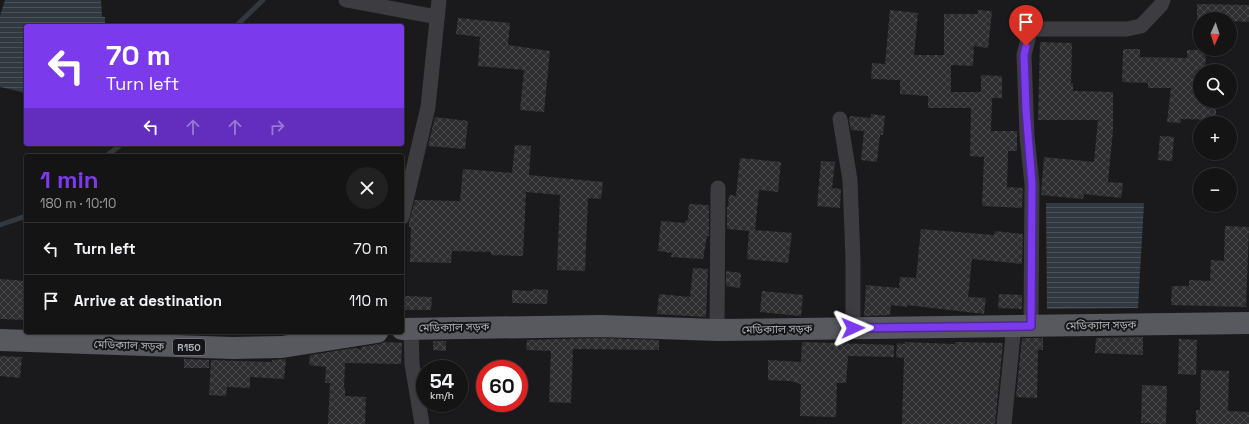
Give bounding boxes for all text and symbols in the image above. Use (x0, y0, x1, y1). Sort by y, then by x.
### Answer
pin (1009, 5, 1043, 46)
icon: arrive (1015, 11, 1037, 33)
north arrow (1193, 12, 1237, 56)
map controls (1193, 12, 1237, 212)
text: 70 m (106, 37, 171, 73)
icon: left (40, 40, 92, 92)
button: search (1193, 64, 1237, 108)
text: Turn left (106, 72, 179, 95)
icon: left (140, 116, 162, 138)
icon: ahead (182, 116, 204, 138)
icon: ahead (224, 116, 246, 138)
icon: right (266, 116, 288, 138)
button: + (1193, 116, 1237, 160)
text: 1 min (40, 164, 99, 195)
button: close (346, 167, 388, 209)
button: − (1193, 168, 1237, 212)
text: 180 m · 10:10 (40, 195, 116, 212)
icon: left (40, 238, 62, 260)
text: Turn left (74, 239, 136, 258)
text: 70 m (353, 239, 388, 258)
icon: arrive (40, 290, 62, 312)
text: Arrive at destination (74, 291, 222, 310)
text: 110 m (349, 291, 388, 310)
position arrow (832, 307, 874, 349)
street label: মেডিক্যাল সড়ক (1066, 317, 1137, 333)
street label: মেডিক্যাল সড়ক (419, 319, 490, 335)
street label: মেডিক্যাল সড়ক (742, 321, 813, 337)
street label: মেডিক্যাল সড়ক (93, 337, 165, 353)
road number: R150 (173, 339, 205, 355)
speed limit sign: 60 (476, 360, 528, 412)
text: 54 (430, 368, 454, 394)
text: km/h (430, 389, 454, 402)

